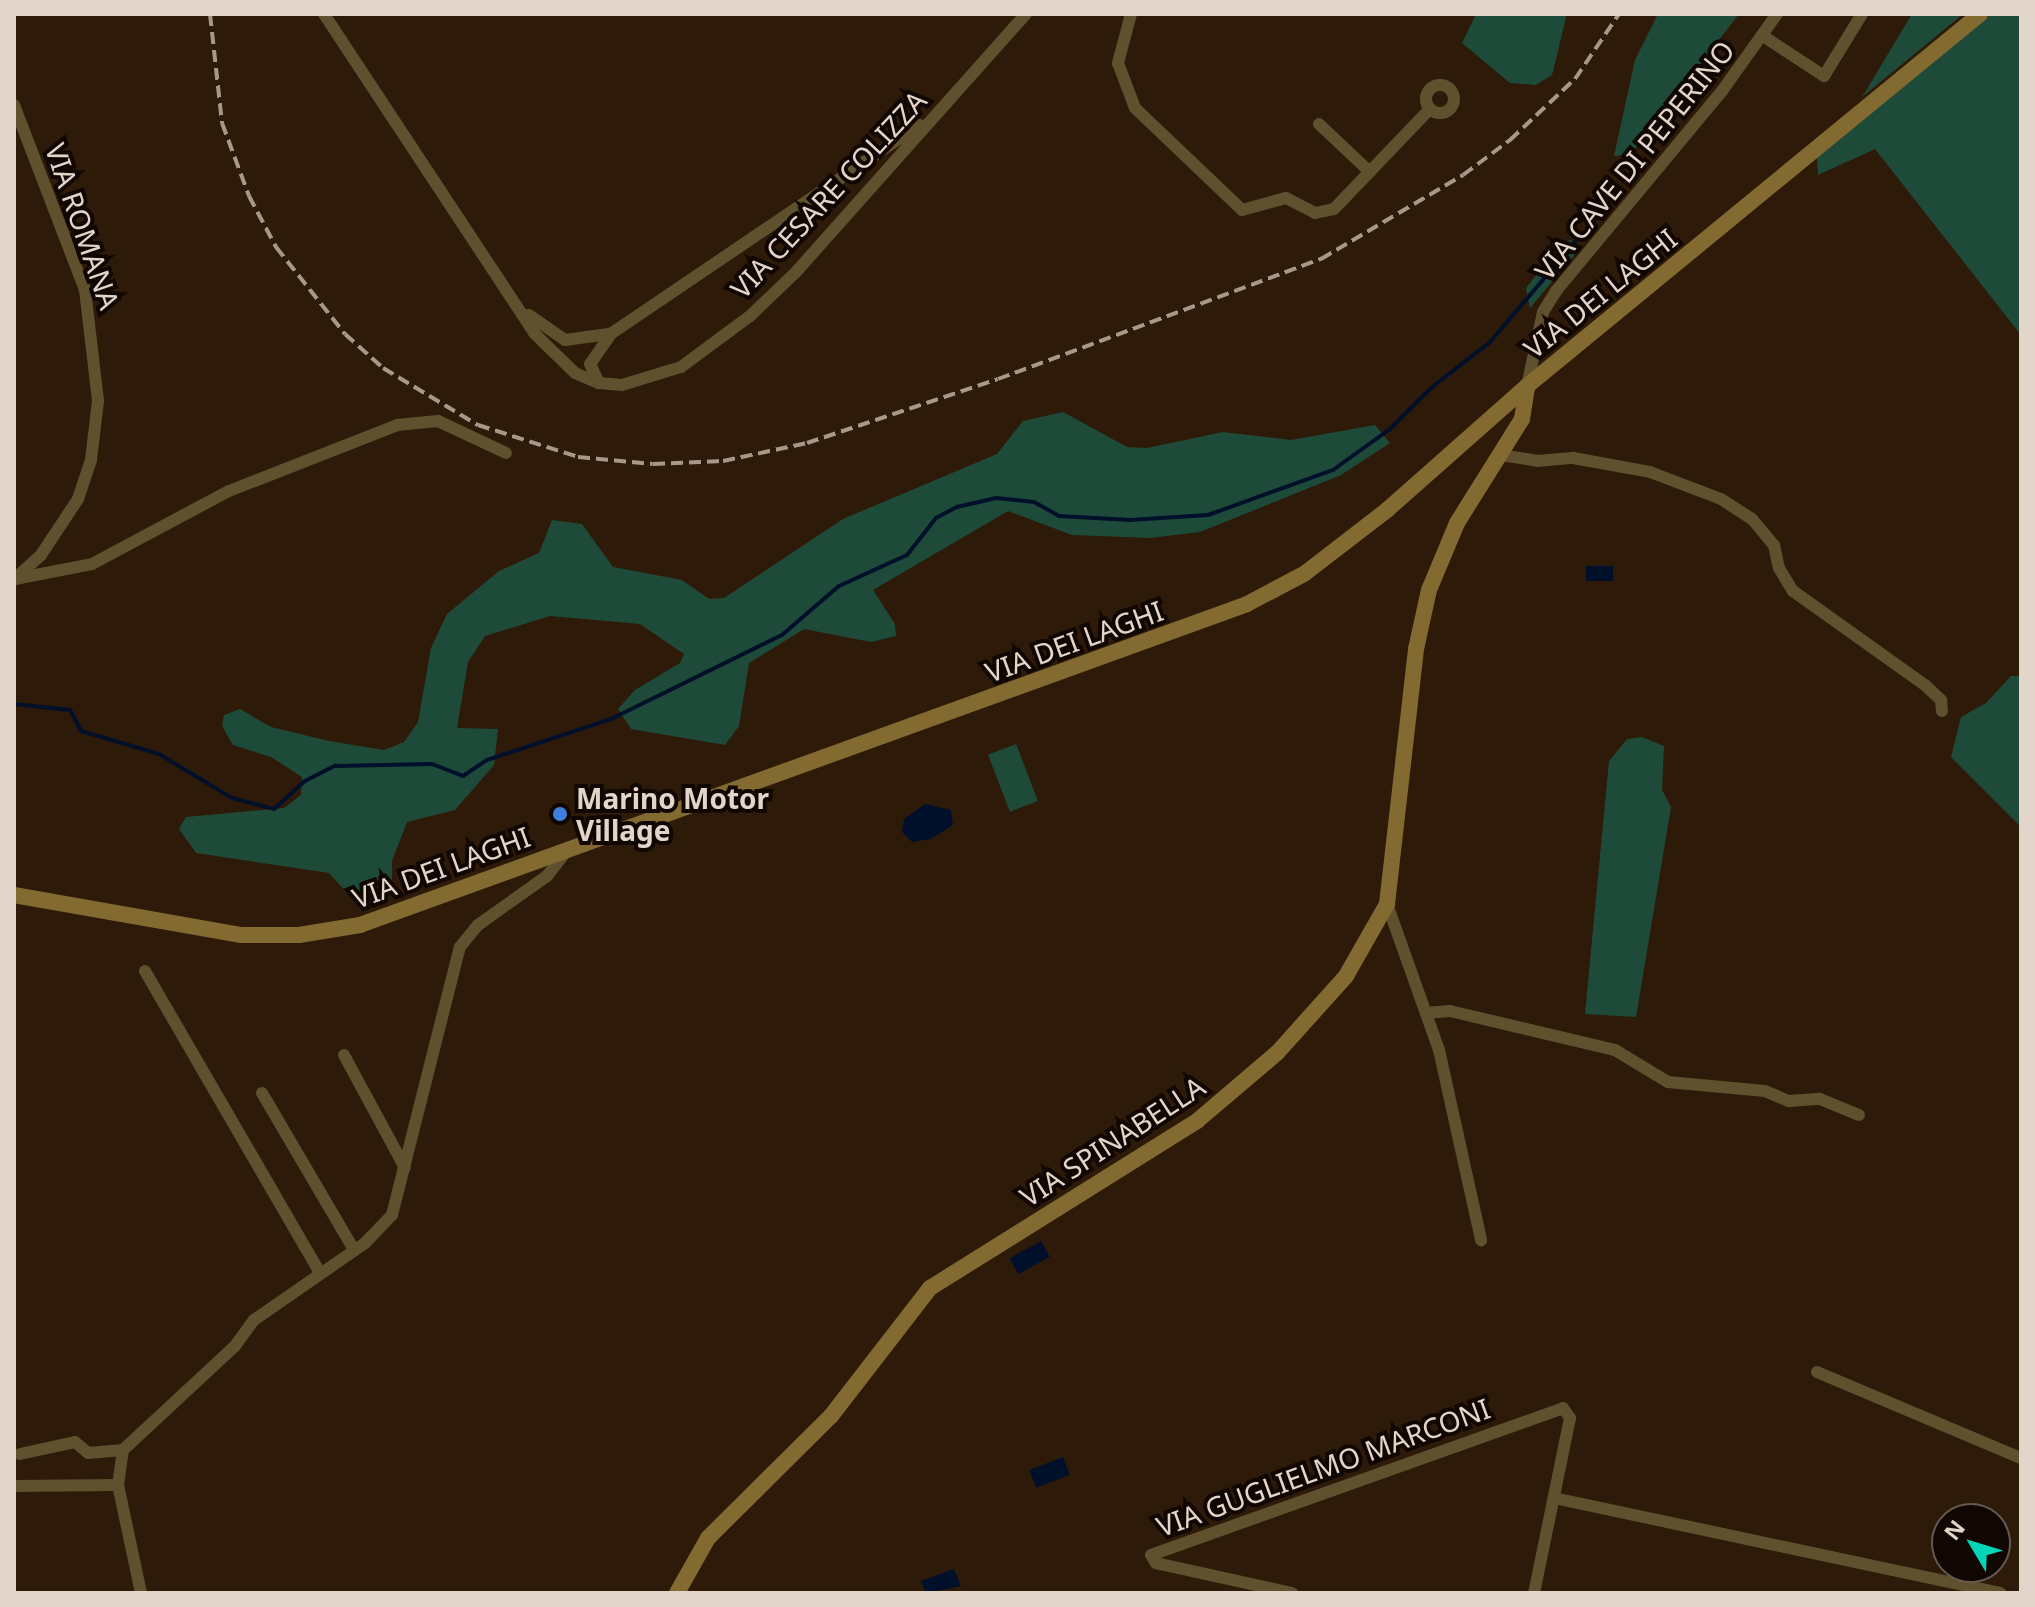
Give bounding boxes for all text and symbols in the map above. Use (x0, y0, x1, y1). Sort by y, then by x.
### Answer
street label: VIA CAVE DI PEPERINO (1527, 34, 1741, 286)
street label: VIA CESARE COLIZZA (723, 83, 933, 305)
street label: VIA ROMANA (39, 139, 127, 313)
street label: VIA DEI LAGHI (1517, 221, 1683, 365)
street label: VIA DEI LAGHI (980, 593, 1168, 689)
place label: Marino Motor Village (576, 781, 769, 847)
marker: Marino Motor Village (551, 805, 569, 823)
street label: VIA DEI LAGHI (347, 819, 535, 915)
street label: VIA SPINABELLA (1013, 1069, 1211, 1213)
street label: VIA GUGLIELMO MARCONI (1152, 1391, 1494, 1543)
north arrow (1931, 1503, 2011, 1583)
text: N (1936, 1513, 1971, 1546)

